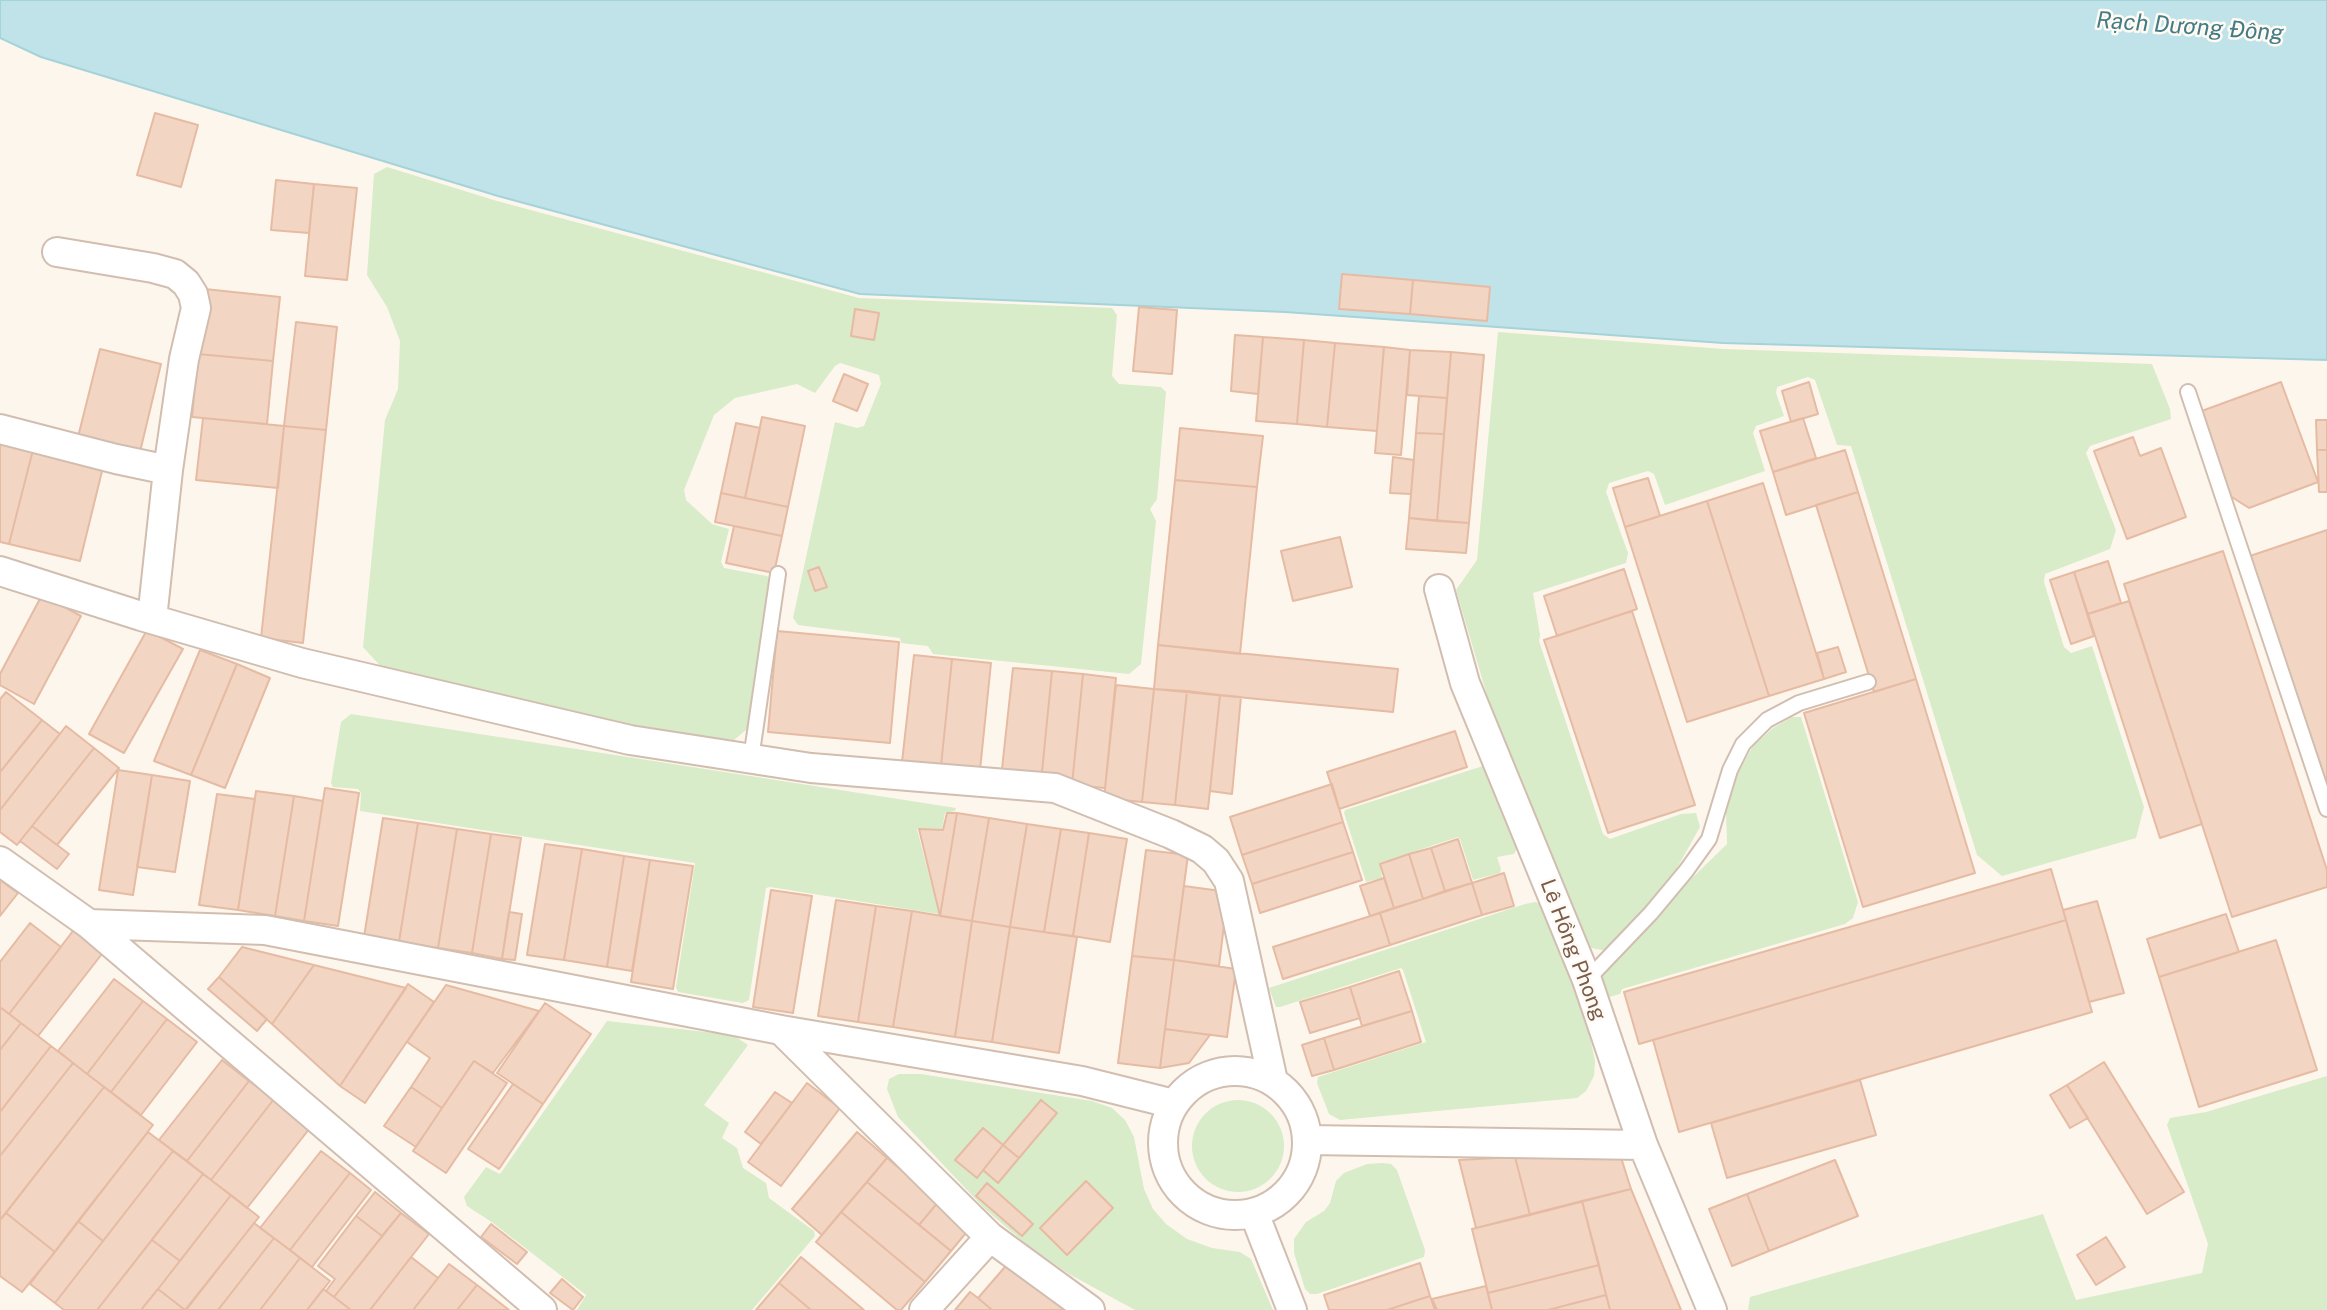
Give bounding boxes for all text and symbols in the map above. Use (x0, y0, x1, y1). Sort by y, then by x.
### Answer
water label: Rạch Dương Đông (2095, 7, 2285, 47)
street label: Lê Hồng Phong (1534, 876, 1612, 1024)

